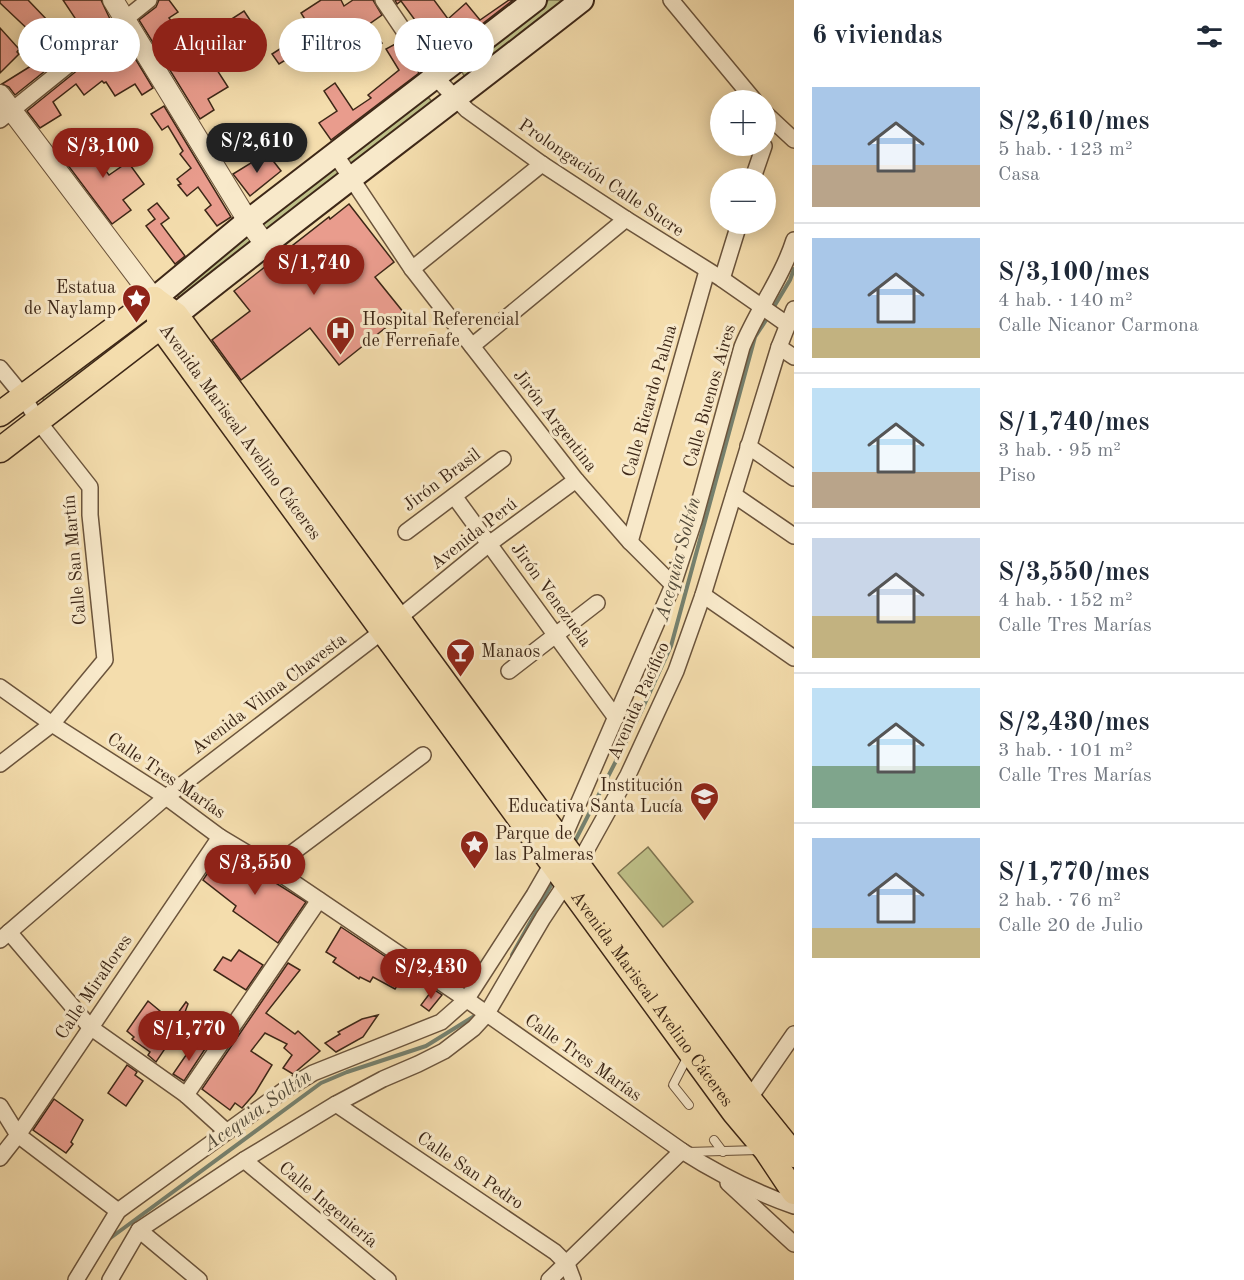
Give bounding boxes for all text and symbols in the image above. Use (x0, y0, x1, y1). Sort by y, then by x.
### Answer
chip: Comprar (18, 18, 140, 72)
chip: Alquilar (152, 18, 267, 72)
chip: Filtros (279, 18, 382, 72)
chip: Nuevo (394, 18, 494, 72)
icon: filters (1193, 20, 1226, 53)
text: 6 viviendas (812, 23, 942, 49)
map controls (710, 90, 776, 234)
button: + (710, 90, 776, 156)
text: S/2,610/mes (998, 109, 1149, 135)
icon: home (860, 111, 932, 183)
street label: Prolongación Calle Sucre (515, 116, 687, 240)
pin: S/2,610 (202, 123, 312, 174)
pin: S/3,100 (48, 128, 158, 179)
text: S/2,610 (220, 132, 294, 152)
text: S/3,100 (66, 137, 140, 157)
text: 5 hab. · 123 m² (998, 140, 1132, 160)
text: Casa (998, 165, 1040, 185)
button: − (710, 168, 776, 234)
pin: S/1,740 (259, 245, 369, 296)
text: S/1,740 (277, 254, 351, 274)
text: S/3,100/mes (998, 260, 1149, 286)
icon: home (860, 262, 932, 334)
place label: Estatua de Naylamp (24, 279, 116, 318)
place icon: Estatua de Naylamp (121, 282, 153, 324)
text: 4 hab. · 140 m² (998, 291, 1132, 311)
place label: Hospital Referencial de Ferreñafe (362, 311, 520, 350)
hospital icon: Hospital Referencial de Ferreñafe (325, 314, 357, 356)
text: Calle Nicanor Carmona (998, 316, 1199, 336)
street label: Avenida Mariscal Avelino Cáceres (156, 321, 324, 543)
street label: Calle Buenos Aires (681, 322, 739, 470)
street label: Calle Ricardo Palma (620, 323, 680, 479)
street label: Jirón Argentina (510, 366, 600, 476)
text: S/1,740/mes (998, 410, 1149, 436)
icon: home (860, 412, 932, 484)
text: 3 hab. · 95 m² (998, 441, 1121, 461)
street label: Jirón Brasil (400, 445, 484, 515)
text: Piso (998, 466, 1036, 486)
street label: Calle San Martín (60, 494, 90, 626)
street label: Avenida Perú (427, 495, 521, 573)
water label: Acequia Soltín (653, 495, 705, 624)
street label: Jirón Venezuela (507, 540, 595, 650)
text: S/3,550/mes (998, 560, 1149, 586)
icon: home (860, 562, 932, 634)
text: 4 hab. · 152 m² (998, 591, 1132, 611)
text: Calle Tres Marías (998, 616, 1152, 636)
street label: Avenida Vilma Chavesta (188, 630, 350, 758)
bar icon: Manaos (444, 636, 476, 678)
street label: Avenida Pacífico (605, 639, 673, 763)
place label: Manaos (481, 643, 541, 661)
text: S/2,430/mes (998, 710, 1149, 736)
icon: home (860, 712, 932, 784)
street label: Calle Tres Marías (104, 730, 229, 822)
text: 3 hab. · 101 m² (998, 741, 1132, 761)
text: Calle Tres Marías (998, 766, 1152, 786)
place label: Institución Educativa Santa Lucía (508, 777, 683, 816)
school or university icon: Institución Educativa Santa Lucía (688, 780, 720, 822)
place label: Parque de las Palmeras (495, 825, 594, 864)
place icon: Parque de las Palmeras (458, 828, 490, 870)
pin: S/3,550 (200, 845, 310, 896)
text: S/3,550 (218, 854, 292, 874)
text: S/1,770/mes (998, 860, 1149, 886)
icon: home (860, 862, 932, 934)
street label: Avenida Mariscal Avelino Cáceres (567, 888, 736, 1110)
text: 2 hab. · 76 m² (998, 891, 1121, 911)
text: Calle 20 de Julio (998, 916, 1143, 936)
street label: Calle Miraflores (52, 931, 136, 1043)
pin: S/2,430 (376, 949, 486, 1000)
text: S/2,430 (394, 958, 468, 978)
pin: S/1,770 (134, 1011, 244, 1062)
street label: Calle Tres Marías (521, 1011, 645, 1105)
text: S/1,770 (152, 1020, 226, 1040)
water label: Acequia Soltín (199, 1066, 316, 1156)
street label: Calle San Pedro (414, 1129, 527, 1213)
street label: Calle Ingeniería (275, 1159, 381, 1251)

